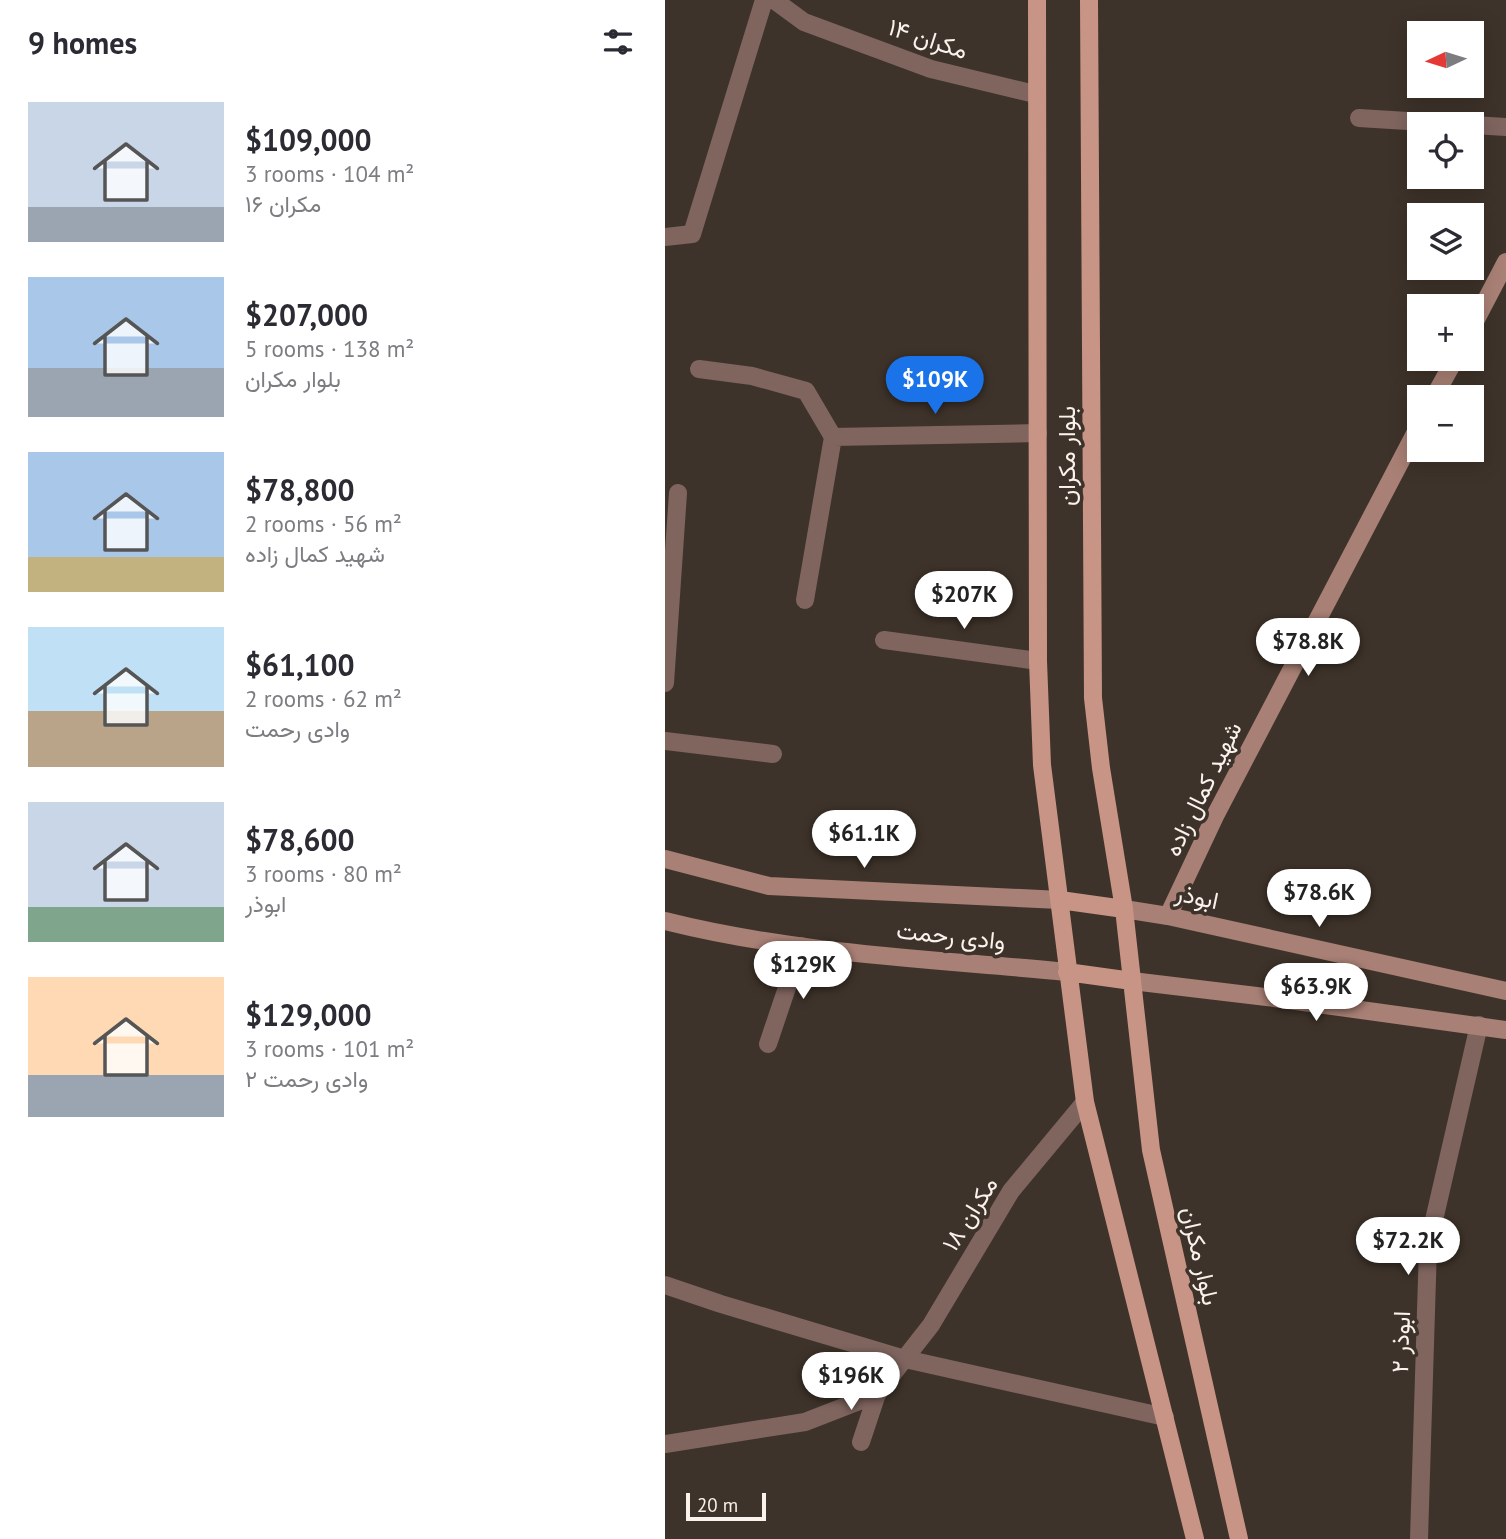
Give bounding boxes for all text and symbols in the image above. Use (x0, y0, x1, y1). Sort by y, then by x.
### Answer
street label: مکران ۱۴ (885, 11, 972, 66)
north arrow (1407, 21, 1484, 98)
map controls (1407, 21, 1484, 462)
text: 9 homes (28, 23, 137, 62)
icon: filters (599, 23, 637, 61)
button: locate (1407, 112, 1484, 189)
text: $109,000 (245, 120, 372, 159)
icon: home (84, 130, 168, 214)
text: 3 rooms · 104 m² (245, 159, 414, 188)
text: مکران ۱۶ (245, 189, 321, 218)
button: layers (1407, 203, 1484, 280)
button: + (1407, 294, 1484, 371)
text: $207,000 (245, 295, 368, 334)
icon: home (84, 305, 168, 389)
text: 5 rooms · 138 m² (245, 334, 414, 363)
pin: $109K (886, 356, 984, 416)
text: بلوار مکران (245, 364, 341, 393)
text: $109K (902, 364, 968, 393)
button: − (1407, 385, 1484, 462)
street label: بلوار مکران (1051, 406, 1082, 506)
text: $78,800 (245, 470, 355, 509)
icon: home (84, 480, 168, 564)
text: 2 rooms · 56 m² (245, 509, 402, 538)
text: شهید کمال زاده (245, 539, 385, 568)
pin: $207K (915, 572, 1013, 631)
text: $207K (931, 579, 997, 608)
pin: $78.8K (1251, 618, 1365, 678)
text: $78.8K (1272, 626, 1344, 655)
text: $61,100 (245, 645, 355, 684)
icon: home (84, 655, 168, 739)
text: 2 rooms · 62 m² (245, 684, 402, 713)
text: وادی رحمت (245, 714, 350, 743)
street label: شهید کمال زاده (1157, 716, 1248, 861)
pin: $61.1K (807, 810, 921, 870)
text: $61.1K (828, 818, 900, 847)
text: $78,600 (245, 820, 355, 859)
icon: home (84, 830, 168, 914)
text: 3 rooms · 80 m² (245, 859, 402, 888)
pin: $78.6K (1262, 870, 1376, 929)
street label: ابوذر (1172, 877, 1221, 916)
text: $78.6K (1283, 877, 1355, 906)
text: ابوذر (245, 889, 286, 918)
street label: وادی رحمت (895, 914, 1007, 957)
pin: $129K (754, 942, 852, 1001)
text: $129K (770, 949, 836, 978)
pin: $63.9K (1259, 964, 1373, 1023)
text: $63.9K (1280, 971, 1352, 1000)
text: $129,000 (245, 995, 372, 1034)
icon: home (84, 1005, 168, 1089)
text: 3 rooms · 101 m² (245, 1034, 414, 1063)
text: وادی رحمت ۲ (245, 1064, 368, 1093)
street label: مکران ۱۸ (935, 1171, 1004, 1257)
street label: بلوار مکران (1174, 1204, 1227, 1308)
pin: $72.2K (1351, 1218, 1465, 1277)
text: $72.2K (1372, 1225, 1444, 1254)
street label: ابوذر ۲ (1384, 1310, 1417, 1374)
pin: $196K (802, 1352, 900, 1412)
text: $196K (818, 1360, 884, 1389)
scale bar (686, 1490, 767, 1522)
text: 20 m (697, 1493, 738, 1517)

